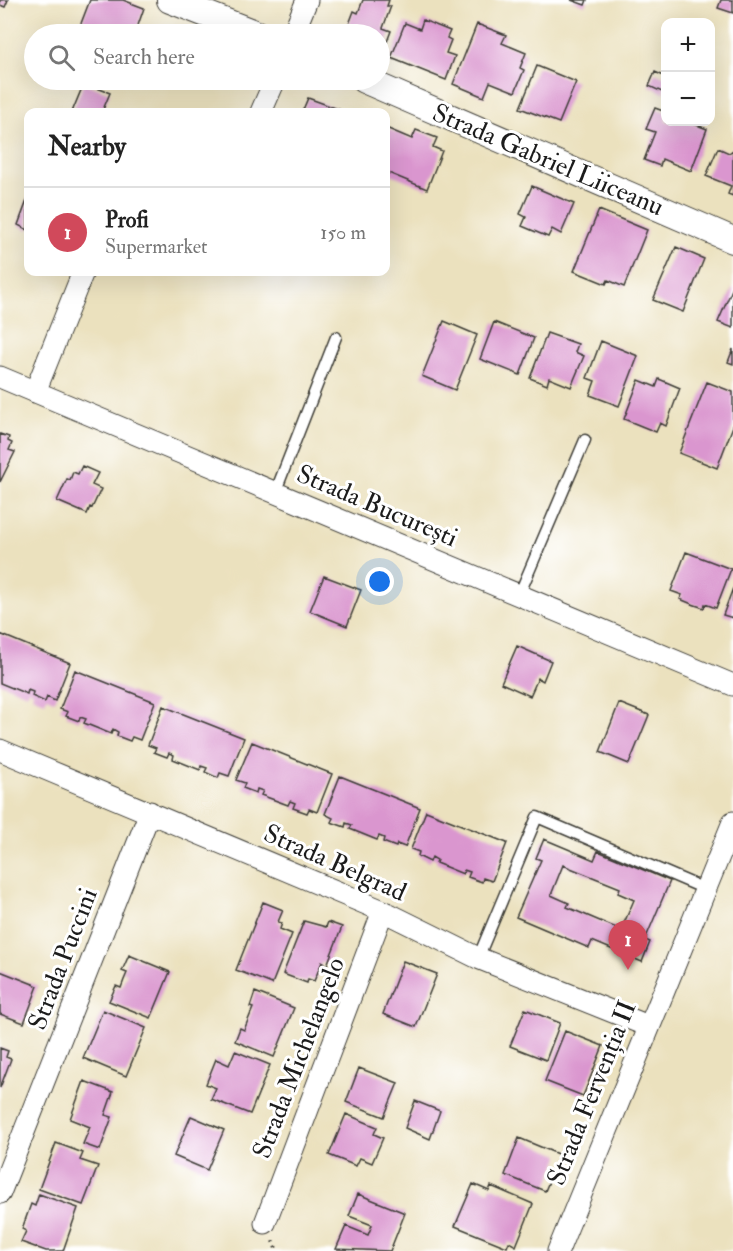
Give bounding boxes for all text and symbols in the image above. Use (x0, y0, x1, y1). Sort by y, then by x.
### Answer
map controls (661, 18, 715, 126)
button: + (661, 18, 715, 72)
search box (24, 24, 390, 90)
icon: search (45, 41, 78, 74)
text: Search here (93, 43, 195, 71)
button: − (661, 72, 715, 126)
street label: Strada Gabriel Liiceanu (428, 97, 668, 223)
text: Nearby (48, 131, 126, 163)
text: Profi (105, 206, 149, 234)
text: 1 (64, 220, 71, 245)
text: 150 m (320, 220, 366, 245)
text: Supermarket (105, 234, 208, 259)
street label: Strada București (292, 458, 462, 554)
your location (365, 567, 394, 596)
street label: Strada Belgrad (259, 817, 411, 909)
street label: Strada Puccini (21, 884, 105, 1034)
pin: 1 (608, 920, 648, 970)
street label: Strada Michelangelo (246, 953, 352, 1163)
street label: Strada Fervenția II (540, 996, 644, 1190)

